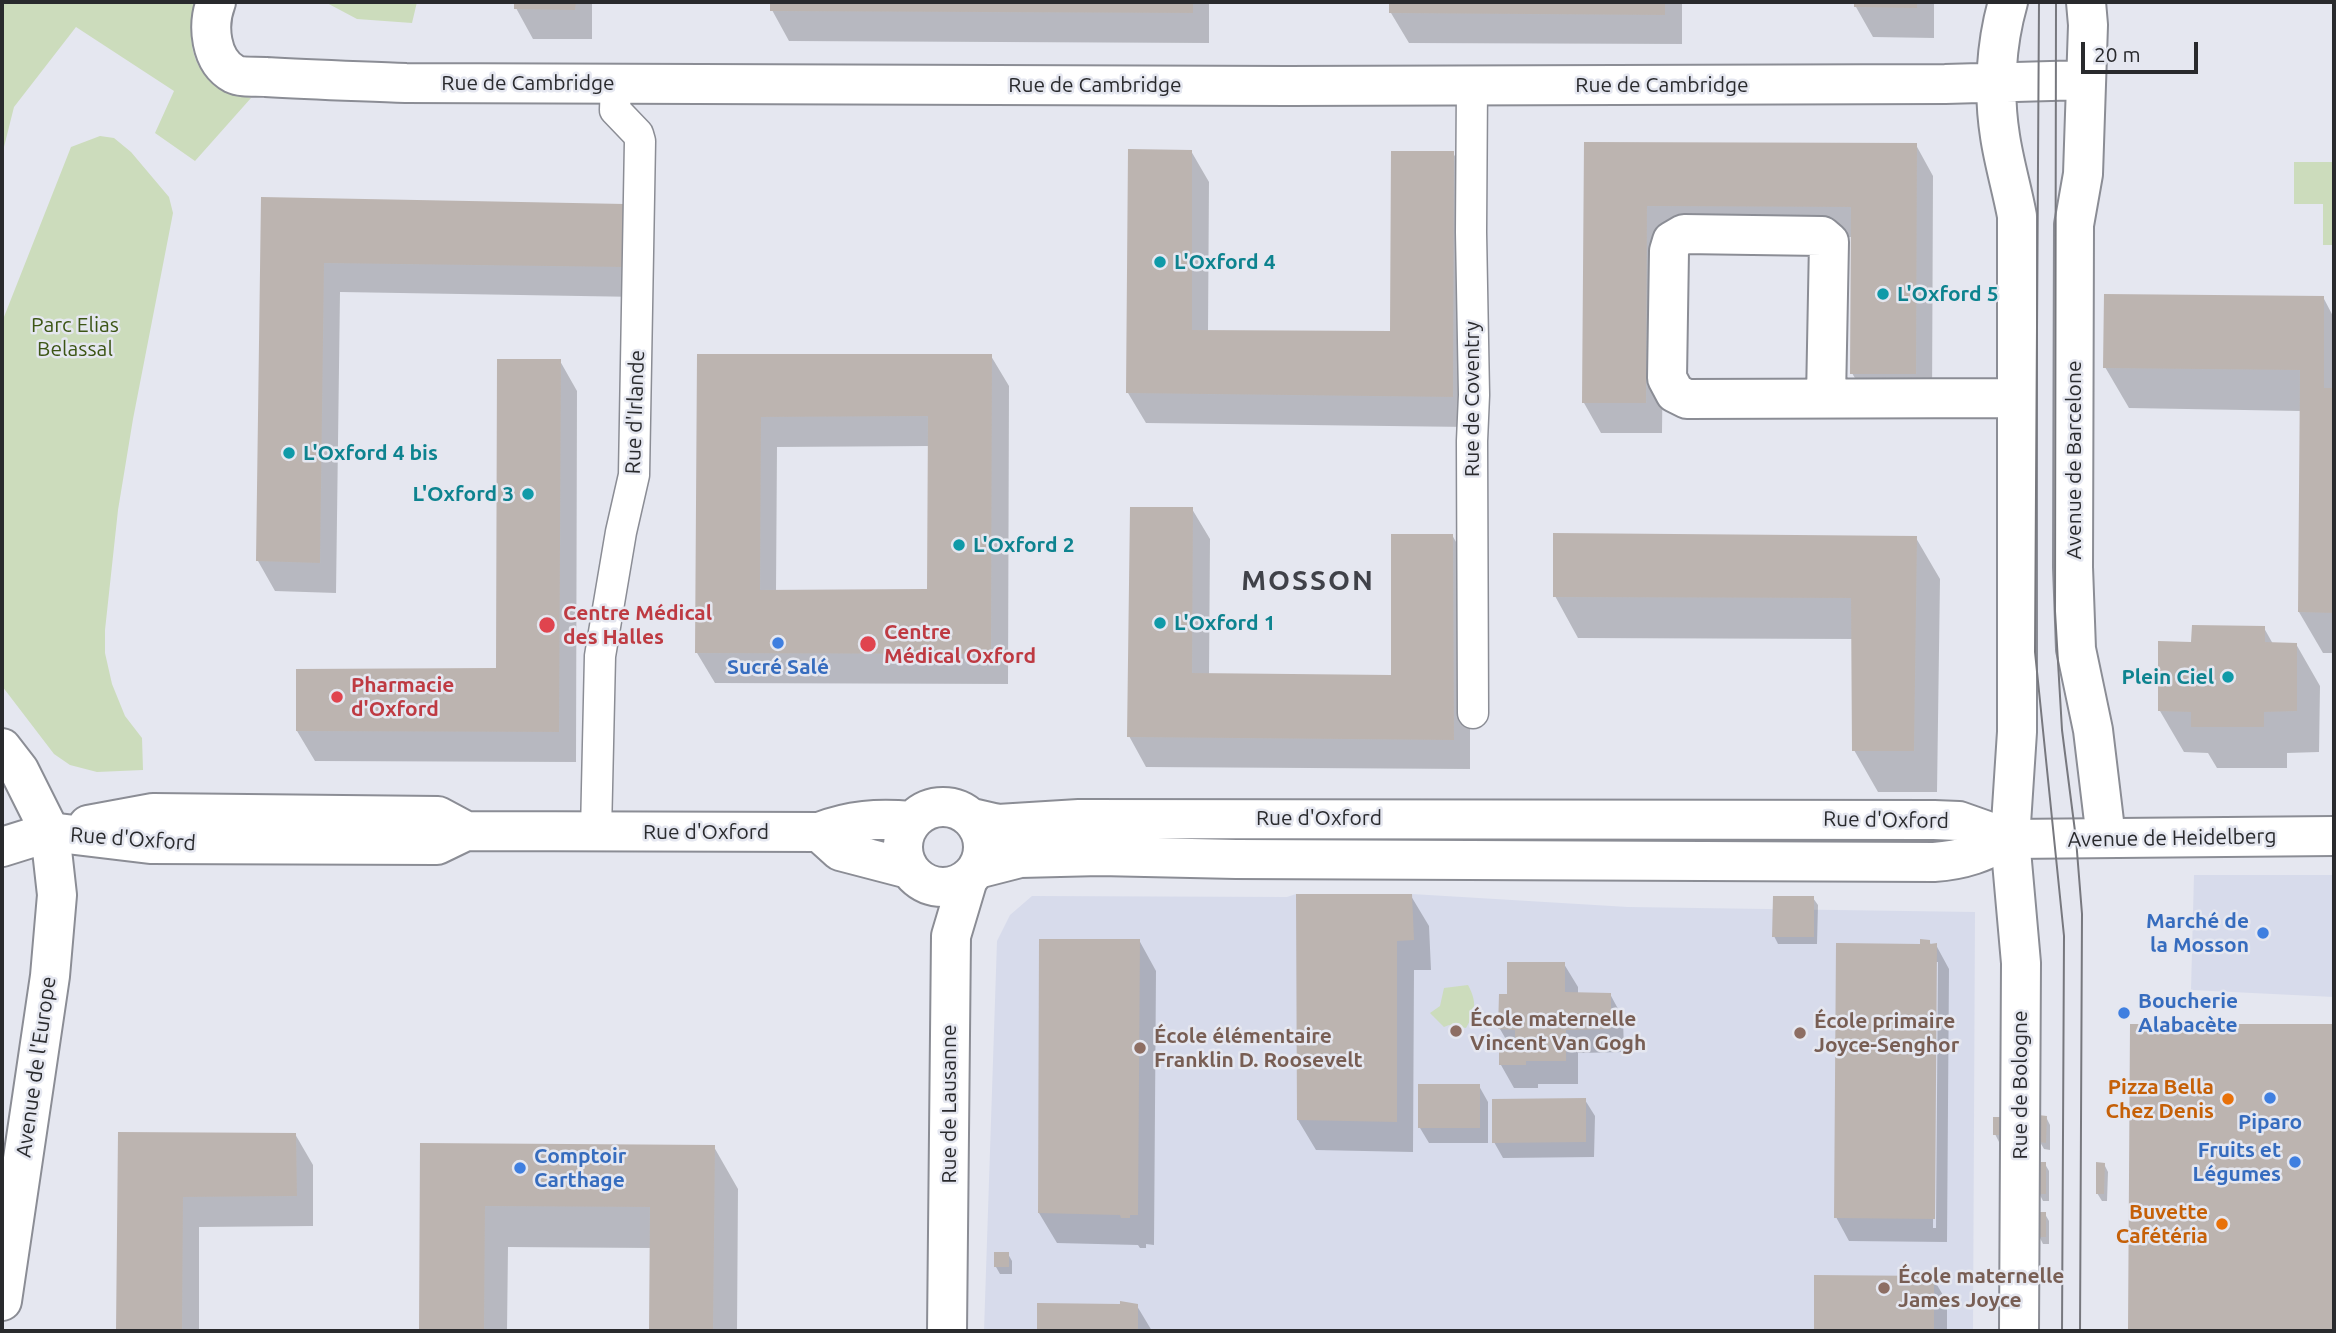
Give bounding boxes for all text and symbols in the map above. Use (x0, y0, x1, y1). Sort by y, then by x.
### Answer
scale bar (2084, 28, 2201, 72)
text: 20 m (2094, 42, 2141, 66)
street label: Rue de Cambridge (441, 70, 615, 96)
street label: Rue de Cambridge (1008, 72, 1182, 98)
street label: Rue de Cambridge (1575, 72, 1749, 98)
place label: L'Oxford 4 (1174, 249, 1275, 275)
marker: L'Oxford 4 (1152, 254, 1168, 270)
place label: L'Oxford 5 (1897, 281, 1998, 307)
marker: L'Oxford 5 (1875, 286, 1891, 302)
park label: Parc Elias Belassal (31, 312, 119, 362)
street label: Rue de Coventry (1459, 321, 1485, 477)
street label: Rue d'Irlande (620, 349, 650, 475)
street label: Avenue de Barcelone (2061, 361, 2087, 559)
place label: L'Oxford 4 bis (303, 440, 438, 466)
marker: L'Oxford 4 bis (281, 445, 297, 461)
place label: L'Oxford 3 (413, 481, 514, 507)
marker: L'Oxford 3 (520, 486, 536, 502)
place label: L'Oxford 2 (973, 532, 1074, 558)
marker: L'Oxford 2 (951, 537, 967, 553)
district label: MOSSON (1242, 564, 1374, 598)
place label: Centre Médical des Halles (563, 600, 712, 650)
place label: L'Oxford 1 (1174, 610, 1275, 636)
marker: Centre Médical des Halles (537, 615, 557, 635)
marker: L'Oxford 1 (1152, 615, 1168, 631)
place label: Centre Médical Oxford (884, 619, 1036, 669)
marker: Centre Médical Oxford (858, 634, 878, 654)
marker: Sucré Salé (770, 635, 786, 651)
place label: Sucré Salé (727, 654, 829, 680)
place label: Plein Ciel (2121, 664, 2214, 690)
marker: Plein Ciel (2220, 669, 2236, 685)
place label: Pharmacie d'Oxford (351, 672, 454, 722)
marker: Pharmacie d'Oxford (329, 689, 345, 705)
street label: Rue d'Oxford (1256, 805, 1382, 831)
street label: Rue d'Oxford (1823, 806, 1949, 834)
street label: Rue d'Oxford (643, 819, 769, 845)
street label: Rue d'Oxford (69, 822, 197, 856)
street label: Avenue de Heidelberg (2067, 824, 2277, 852)
place label: Marché de la Mosson (2146, 908, 2249, 958)
marker: Marché de la Mosson (2255, 925, 2271, 941)
street label: Avenue de l'Europe (11, 975, 61, 1159)
place label: Boucherie Alabacète (2138, 988, 2238, 1038)
marker: Boucherie Alabacète (2116, 1005, 2132, 1021)
place label: École maternelle Vincent Van Gogh (1470, 1006, 1646, 1056)
place label: École primaire Joyce-Senghor (1814, 1008, 1959, 1058)
street label: Rue de Bologne (2007, 1010, 2033, 1160)
place label: École élémentaire Franklin D. Roosevelt (1154, 1023, 1363, 1073)
marker: École maternelle Vincent Van Gogh (1448, 1023, 1464, 1039)
street label: Rue de Lausanne (936, 1024, 962, 1184)
marker: École primaire Joyce-Senghor (1792, 1025, 1808, 1041)
marker: École élémentaire Franklin D. Roosevelt (1132, 1040, 1148, 1056)
place label: Pizza Bella Chez Denis (2105, 1074, 2214, 1124)
marker: Piparo (2262, 1090, 2278, 1106)
marker: Pizza Bella Chez Denis (2220, 1091, 2236, 1107)
place label: Piparo (2238, 1109, 2302, 1135)
place label: Fruits et Légumes (2193, 1137, 2281, 1187)
place label: Comptoir Carthage (534, 1143, 626, 1193)
marker: Fruits et Légumes (2287, 1154, 2303, 1170)
marker: Comptoir Carthage (512, 1160, 528, 1176)
place label: Buvette Cafétéria (2116, 1199, 2208, 1249)
marker: Buvette Cafétéria (2214, 1216, 2230, 1232)
place label: École maternelle James Joyce (1898, 1263, 2064, 1313)
marker: École maternelle James Joyce (1876, 1280, 1892, 1296)

